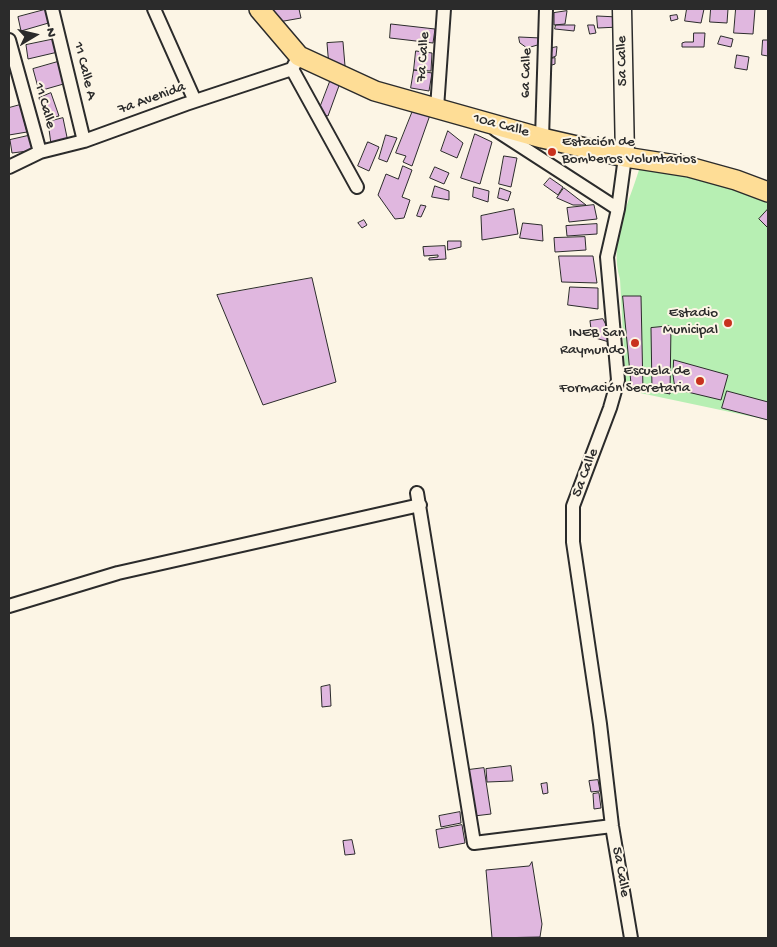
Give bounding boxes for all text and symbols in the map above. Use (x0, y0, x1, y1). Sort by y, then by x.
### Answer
north arrow (10, 10, 60, 60)
text: N (41, 27, 59, 38)
street label: 7a Calle (413, 31, 435, 83)
street label: 5a Calle (614, 36, 632, 86)
street label: 11 Calle A (68, 40, 100, 102)
street label: 6a Calle (517, 48, 537, 98)
street label: 7a Avenida (116, 79, 188, 119)
street label: 11 Calle (29, 81, 59, 131)
street label: 10a Calle (471, 110, 531, 142)
place label: Estación de Bomberos Voluntarios (562, 134, 696, 169)
marker: Estación de Bomberos Voluntarios (546, 146, 558, 158)
place label: Estadio Municipal (663, 305, 718, 340)
marker: Estadio Municipal (722, 317, 734, 329)
place label: INEB San Raymundo (560, 325, 625, 360)
marker: INEB San Raymundo (629, 337, 641, 349)
place label: Escuela de Formación Secretaria (559, 363, 690, 398)
marker: Escuela de Formación Secretaria (694, 375, 706, 387)
street label: 5a Calle (569, 446, 603, 500)
street label: 5a Calle (607, 846, 633, 898)

